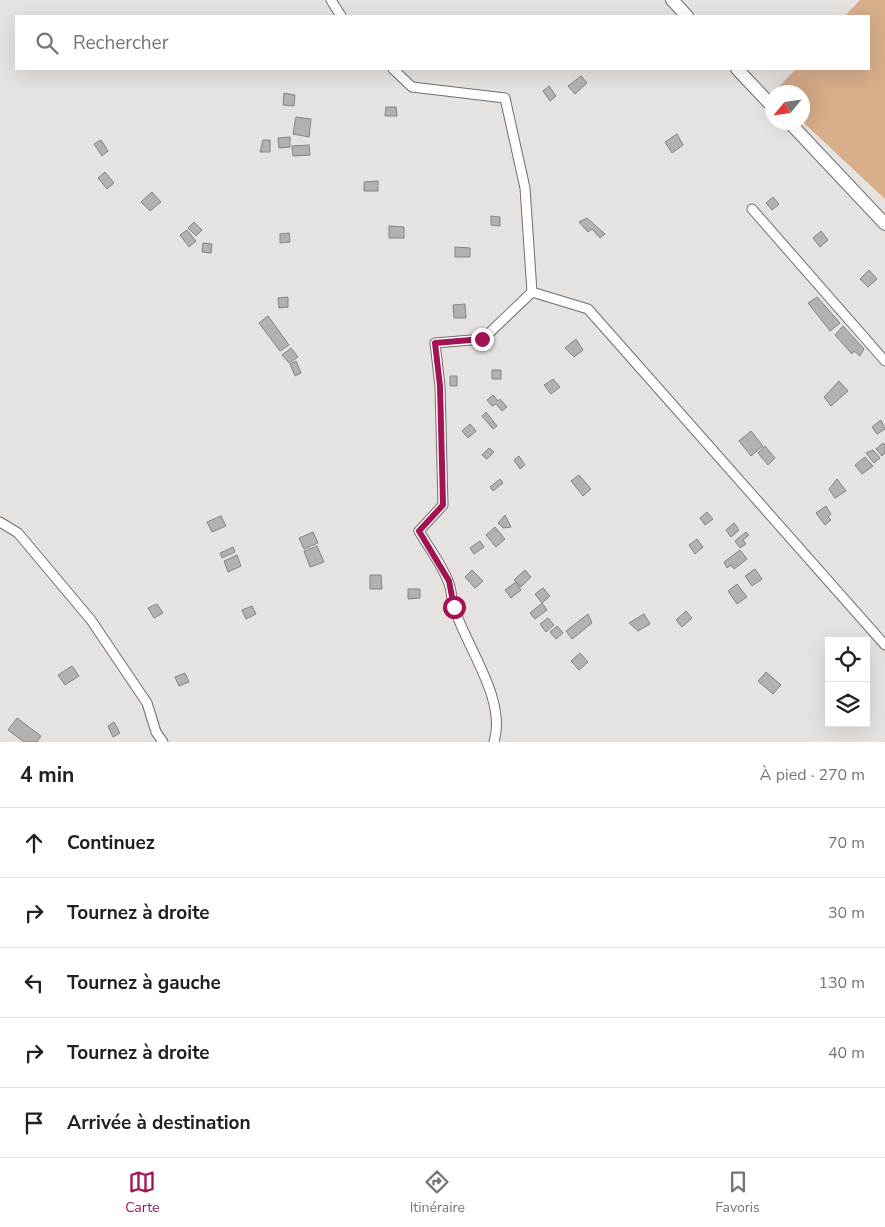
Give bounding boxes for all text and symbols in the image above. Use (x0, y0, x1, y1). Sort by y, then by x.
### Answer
search box (15, 15, 870, 70)
icon: search (33, 29, 61, 57)
text: Rechercher (73, 30, 168, 56)
north arrow (765, 85, 810, 130)
route end (471, 328, 494, 351)
route start (443, 596, 466, 619)
map controls (825, 637, 870, 727)
button: locate (825, 637, 870, 682)
button: layers (825, 682, 870, 727)
text: 4 min (20, 761, 74, 789)
text: À pied · 270 m (760, 764, 865, 786)
icon: ahead (20, 829, 48, 857)
text: Continuez (67, 830, 155, 856)
text: 70 m (828, 832, 865, 854)
icon: right (20, 899, 48, 927)
text: Tournez à droite (67, 900, 210, 926)
text: 30 m (828, 902, 865, 924)
icon: left (20, 969, 48, 997)
text: Tournez à gauche (67, 970, 221, 996)
text: 130 m (818, 972, 865, 994)
icon: right (20, 1039, 48, 1067)
text: Tournez à droite (67, 1040, 210, 1066)
text: 40 m (828, 1042, 865, 1064)
icon: arrive (20, 1109, 48, 1137)
text: Arrivée à destination (67, 1110, 251, 1136)
tab: Carte (125, 1168, 159, 1217)
tab: Itinéraire (410, 1168, 465, 1217)
tab: Favoris (715, 1168, 760, 1217)

